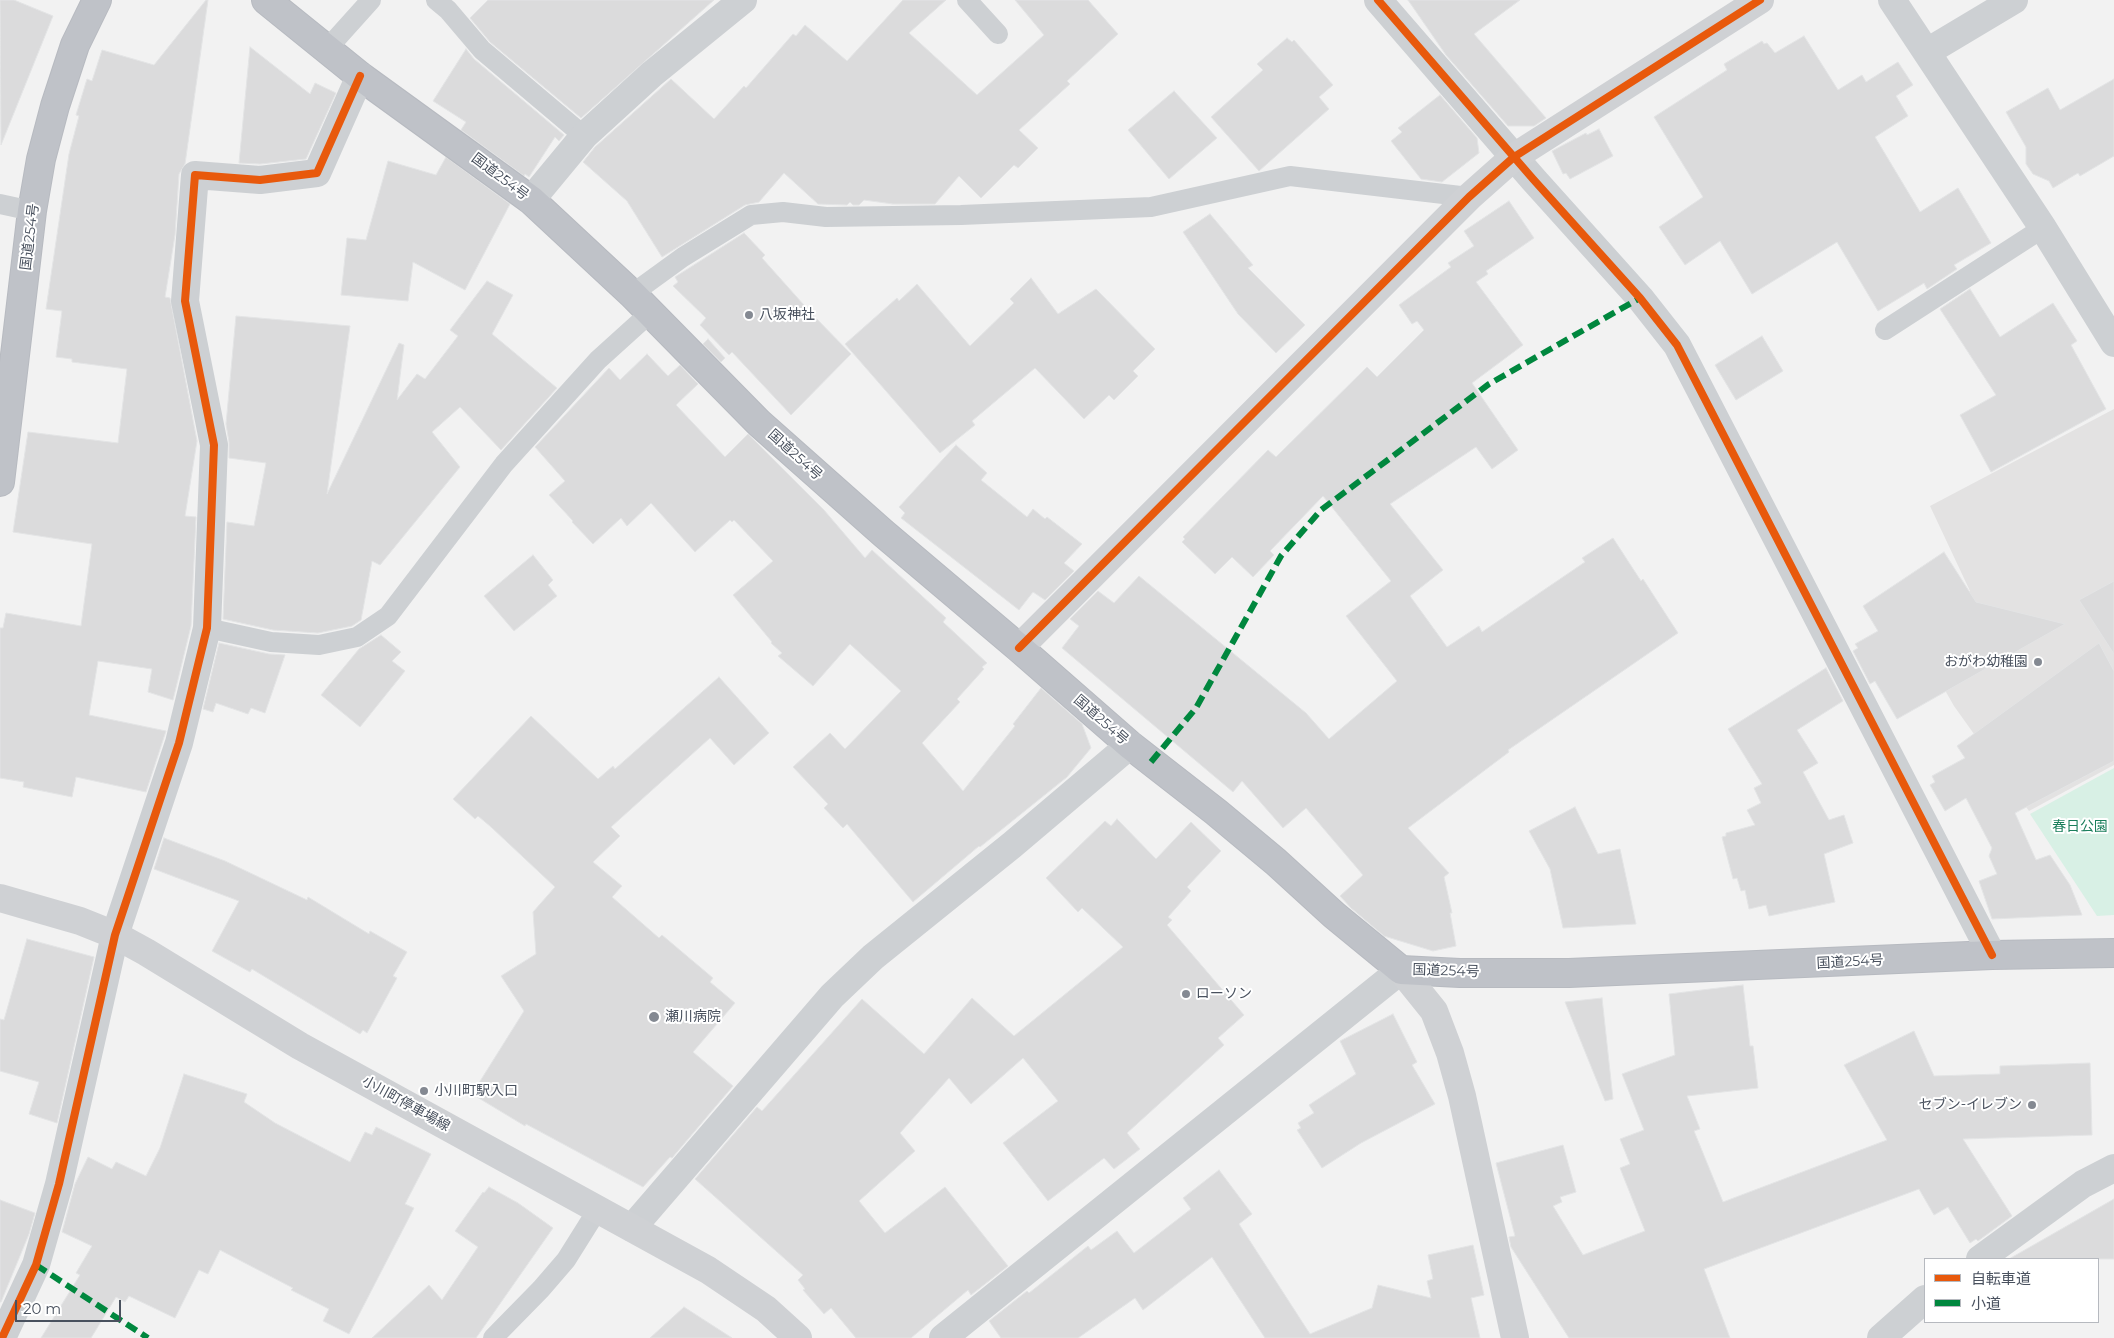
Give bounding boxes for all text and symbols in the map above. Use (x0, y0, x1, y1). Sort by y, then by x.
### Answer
street label: 国道254号 (468, 150, 532, 204)
street label: 国道254号 (18, 203, 42, 271)
place label: 八坂神社 (759, 307, 815, 323)
marker: 八坂神社 (743, 309, 755, 321)
street label: 国道254号 (764, 426, 826, 484)
place label: おがわ幼稚園 (1944, 654, 2028, 670)
marker: おがわ幼稚園 (2032, 656, 2044, 668)
street label: 国道254号 (1070, 692, 1132, 748)
park label: 春日公園 (2052, 819, 2108, 835)
street label: 国道254号 (1816, 952, 1884, 972)
street label: 国道254号 (1412, 961, 1480, 981)
place label: ローソン (1196, 986, 1252, 1002)
marker: ローソン (1180, 988, 1192, 1000)
place label: 瀬川病院 (665, 1009, 721, 1025)
marker: 瀬川病院 (647, 1010, 661, 1024)
street label: 小川町停車場線 (359, 1073, 453, 1135)
place label: 小川町駅入口 (434, 1083, 518, 1099)
marker: 小川町駅入口 (418, 1085, 430, 1097)
place label: セブン-イレブン (1919, 1097, 2022, 1113)
marker: セブン-イレブン (2026, 1099, 2038, 1111)
legend (1924, 1258, 2099, 1323)
text: 自転車道 (1971, 1269, 2031, 1288)
scale bar (18, 1290, 124, 1322)
text: 小道 (1971, 1294, 2001, 1313)
text: 20 m (23, 1299, 61, 1318)

